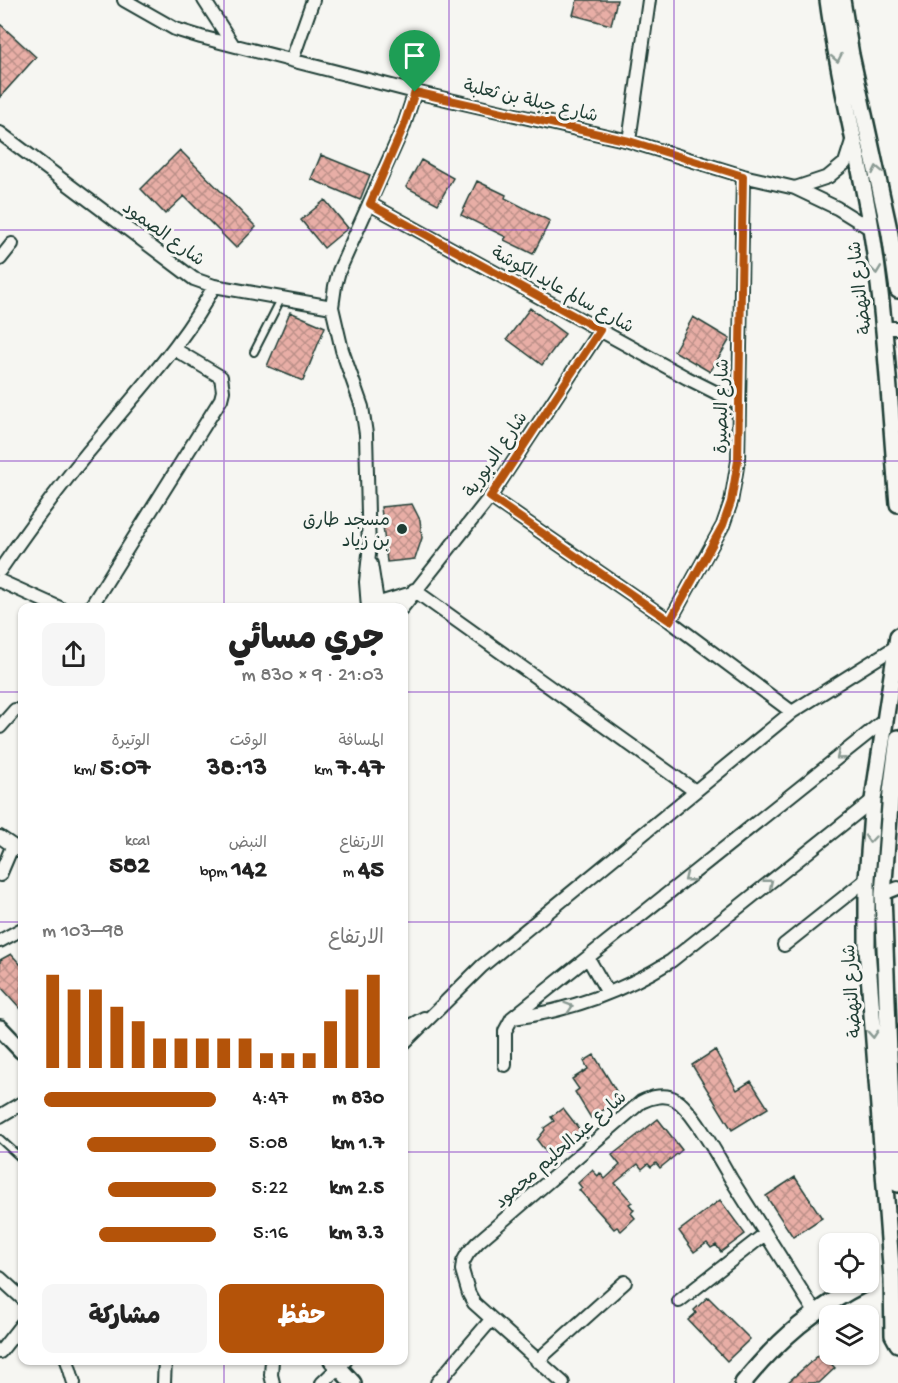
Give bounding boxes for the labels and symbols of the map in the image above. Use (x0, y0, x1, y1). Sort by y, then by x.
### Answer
pin (389, 30, 440, 92)
one-way arrow (830, 52, 843, 62)
street label: شارع جبلة بن ثعلبة (461, 77, 600, 128)
one-way arrow (871, 166, 884, 176)
street label: شارع الصمود (117, 198, 208, 272)
street label: شارع النهضة (845, 240, 878, 336)
street label: شارع سالم عايد الكوشة (486, 243, 637, 340)
one-way arrow (869, 266, 882, 275)
street label: شارع البصيرة (712, 358, 735, 454)
street label: شارع الدبورية (461, 409, 533, 502)
place label: مسجد طارق بن زياد (303, 511, 390, 553)
marker: مسجد طارق بن زياد (395, 522, 409, 536)
one-way arrow (836, 748, 847, 759)
one-way arrow (864, 835, 877, 844)
one-way arrow (684, 870, 695, 881)
one-way arrow (762, 880, 773, 891)
street label: شارع النهضة (840, 943, 867, 1038)
one-way arrow (563, 1001, 574, 1014)
one-way arrow (867, 1030, 880, 1039)
street label: شارع عبدالحليم محمود (491, 1088, 633, 1215)

